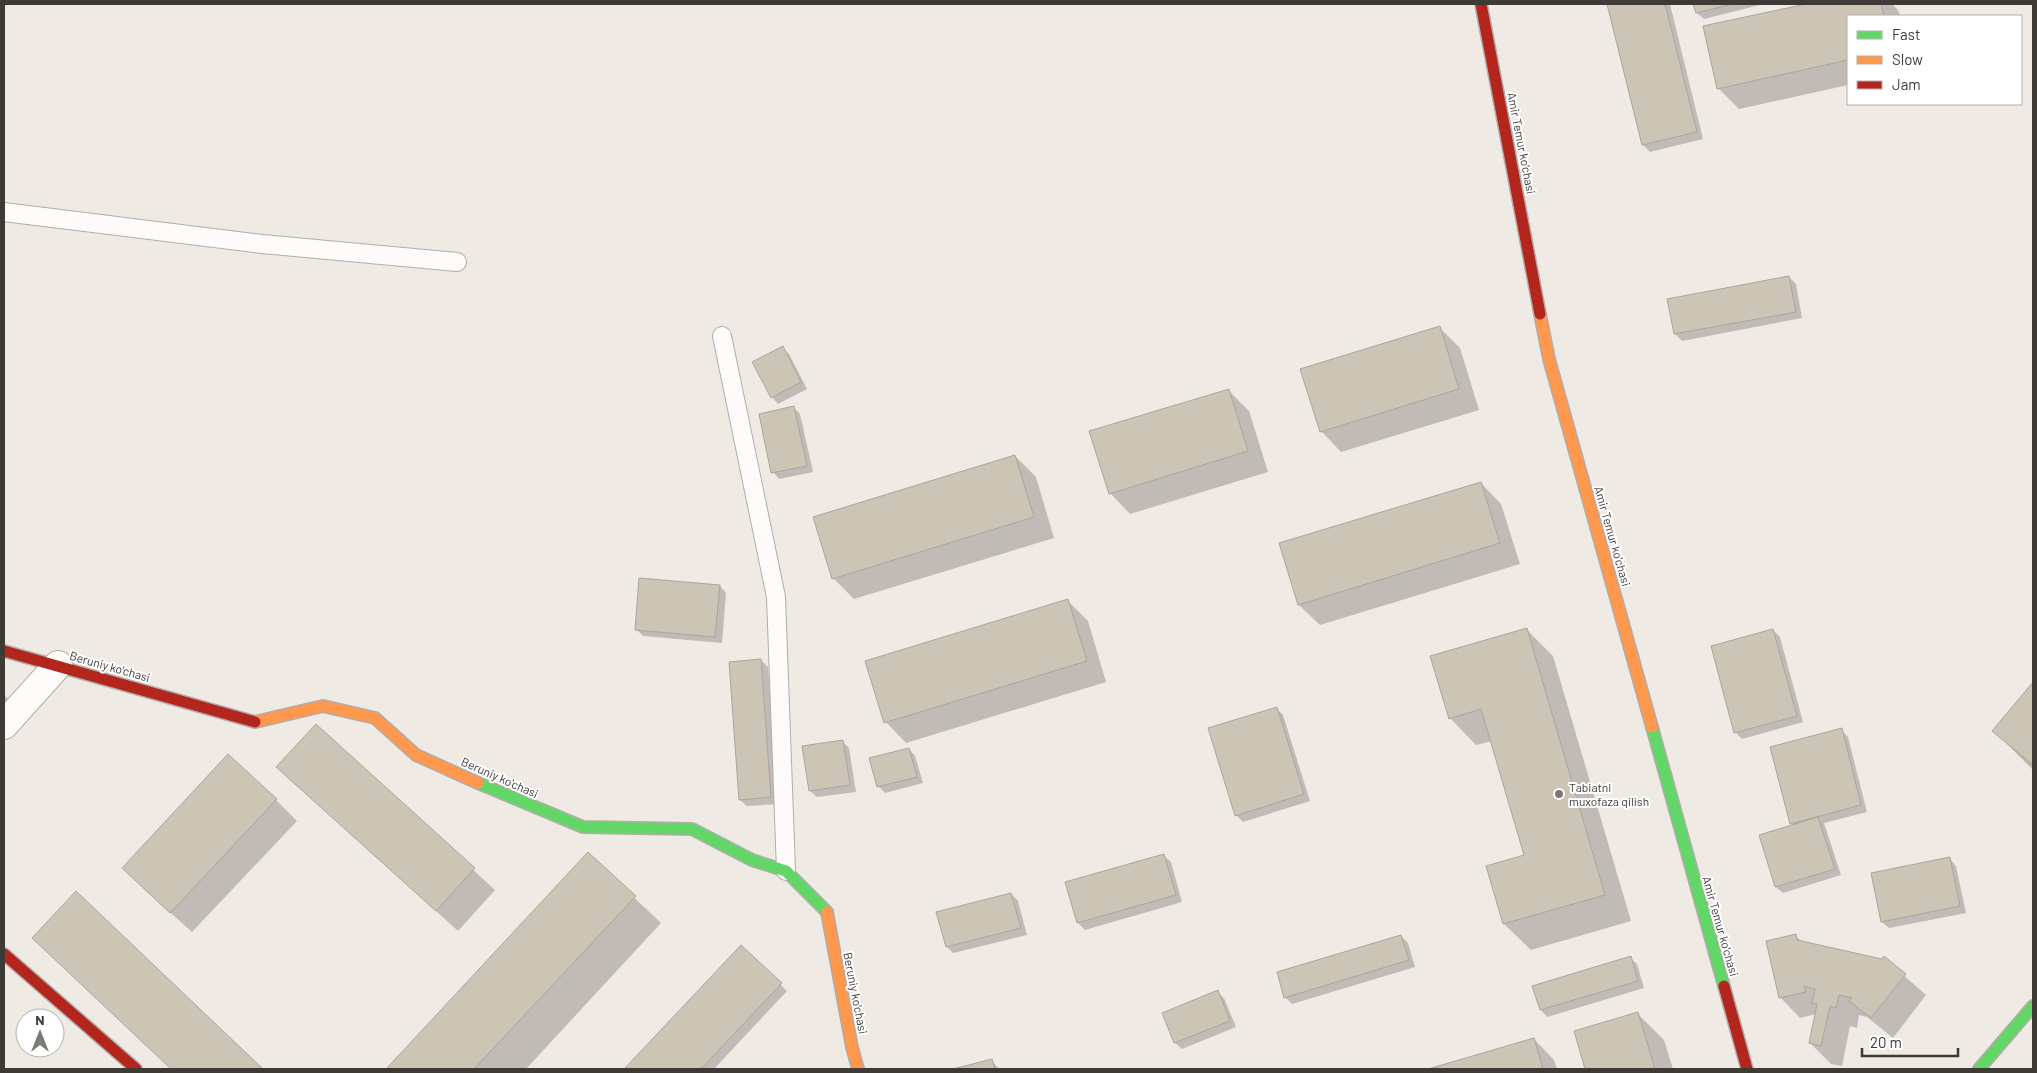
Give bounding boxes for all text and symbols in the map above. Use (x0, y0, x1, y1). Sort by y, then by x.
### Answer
legend (1847, 15, 2022, 105)
text: Fast (1892, 25, 1920, 43)
text: Slow (1892, 50, 1923, 68)
text: Jam (1892, 75, 1921, 93)
street label: Amir Temur ko'chasi (1505, 91, 1539, 195)
street label: Amir Temur ko'chasi (1592, 484, 1634, 588)
street label: Beruniy ko'chasi (68, 648, 152, 684)
street label: Beruniy ko'chasi (459, 754, 541, 800)
place label: Tabiatni muxofaza qilish (1569, 780, 1649, 808)
marker: Tabiatni muxofaza qilish (1553, 788, 1565, 800)
street label: Amir Temur ko'chasi (1700, 874, 1742, 978)
street label: Beruniy ko'chasi (841, 951, 871, 1035)
north arrow (15, 1008, 65, 1058)
text: N (35, 1011, 45, 1028)
scale bar (1862, 1026, 1958, 1058)
text: 20 m (1870, 1033, 1902, 1051)

